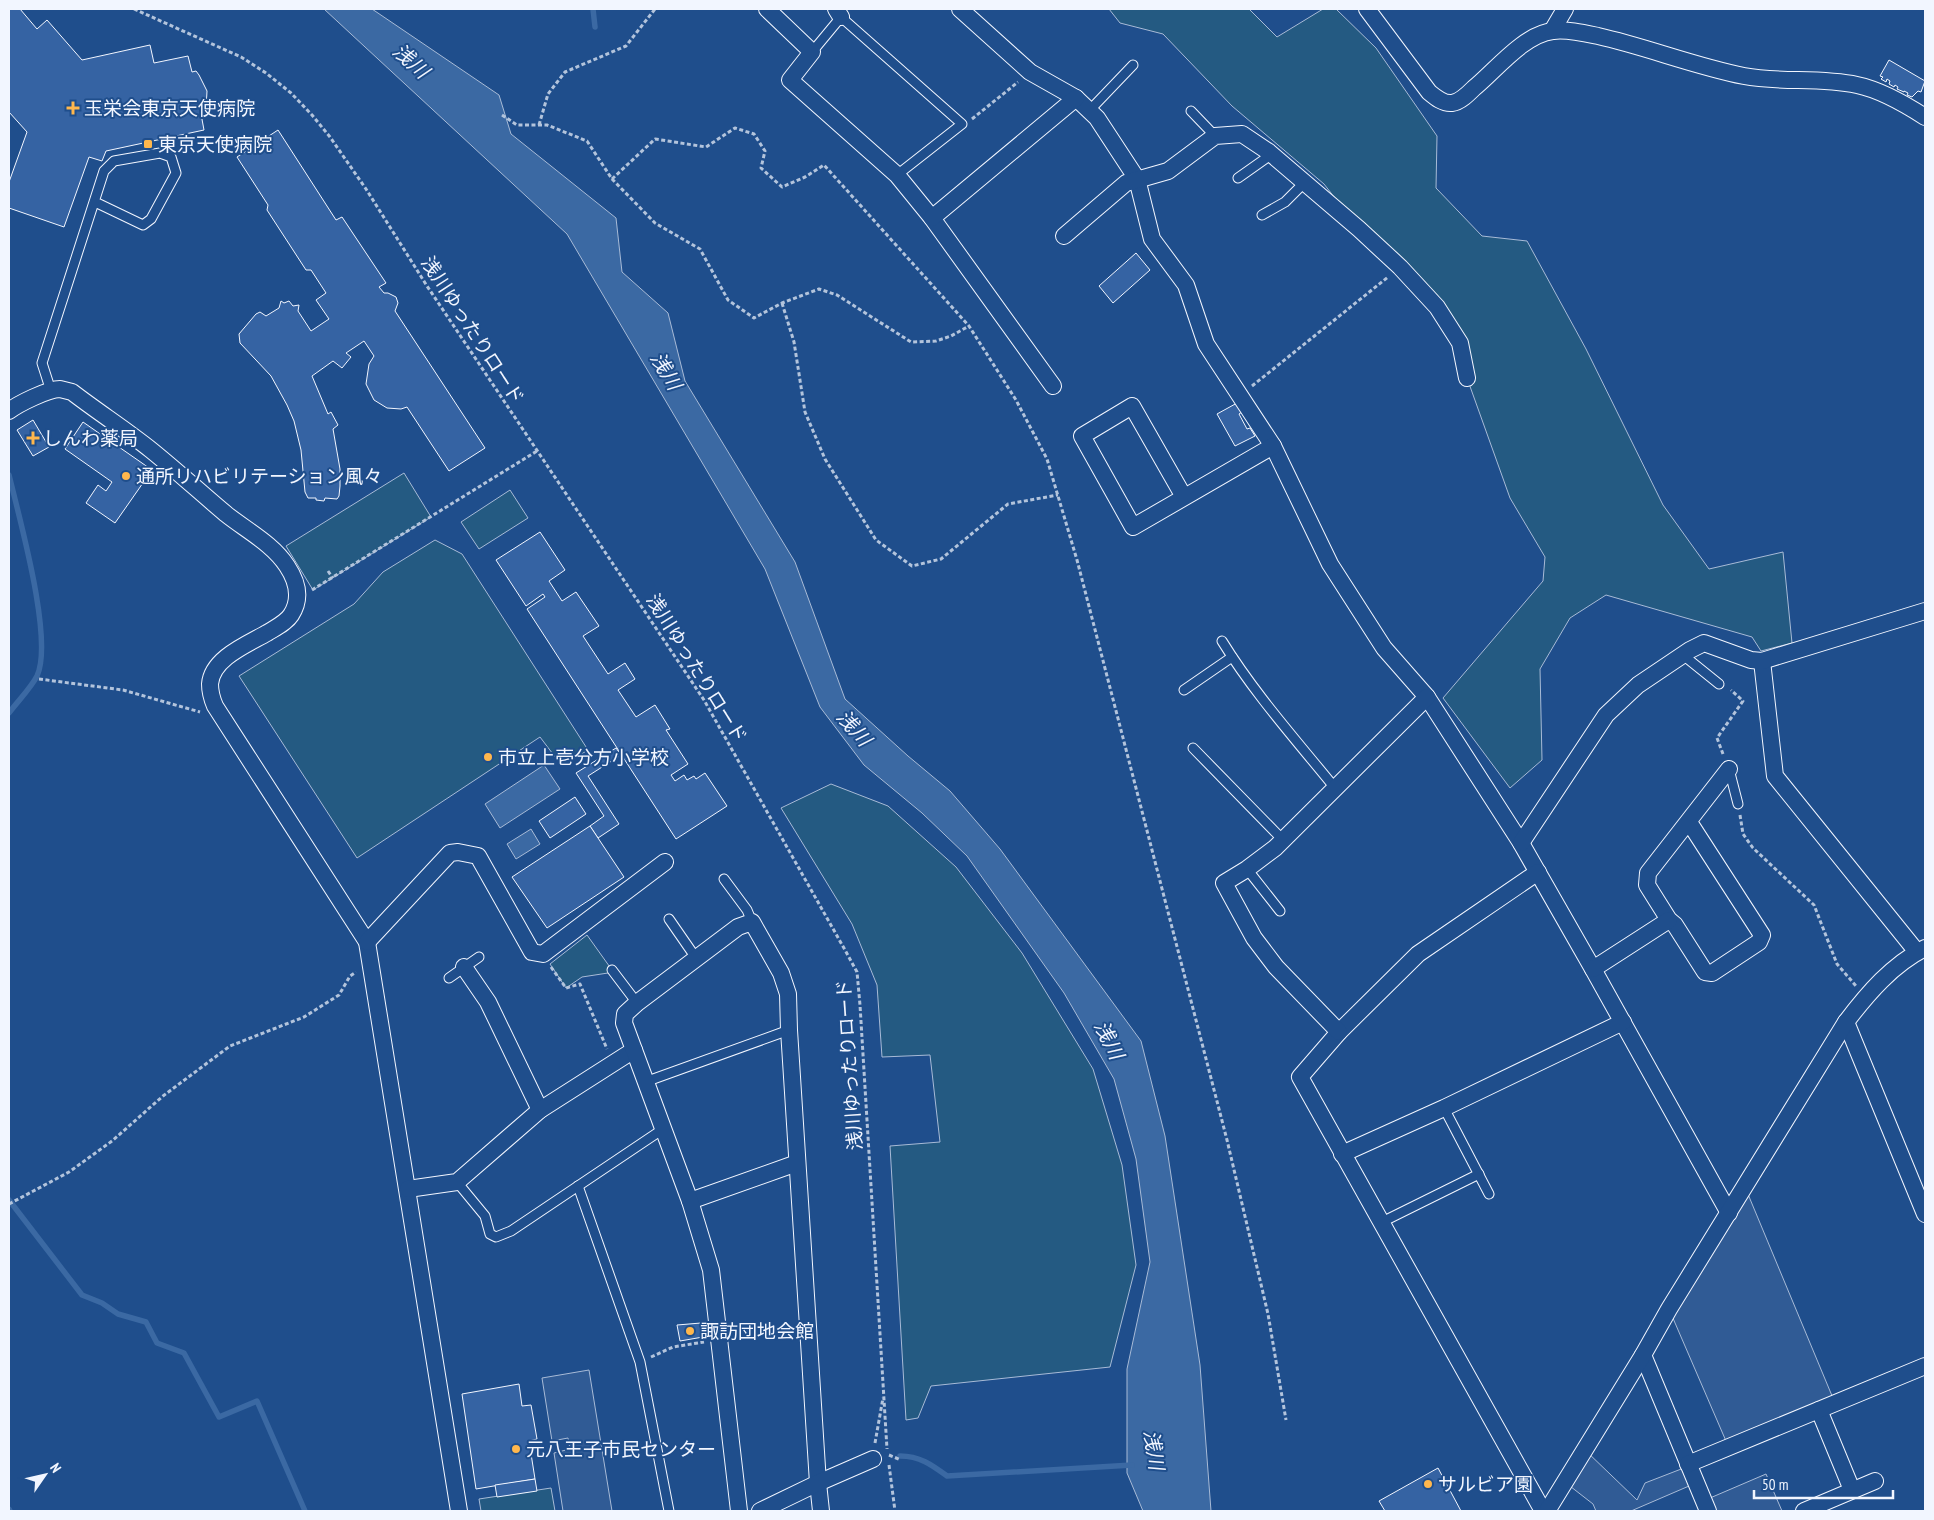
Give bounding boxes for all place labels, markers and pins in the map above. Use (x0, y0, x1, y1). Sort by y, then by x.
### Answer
place label: 玉栄会東京天使病院 (84, 96, 255, 120)
marker: 玉栄会東京天使病院 (66, 101, 80, 115)
place label: 東京天使病院 (158, 132, 272, 156)
marker: 東京天使病院 (142, 138, 154, 150)
place label: しんわ薬局 (43, 426, 138, 450)
marker: しんわ薬局 (27, 432, 39, 444)
place label: 通所リハビリテーション風々 (136, 464, 383, 488)
marker: 通所リハビリテーション風々 (120, 470, 132, 482)
place label: 市立上壱分方小学校 (498, 745, 669, 769)
marker: 市立上壱分方小学校 (482, 751, 494, 763)
place label: 諏訪団地会館 (700, 1319, 814, 1343)
marker: 諏訪団地会館 (684, 1325, 696, 1337)
place label: 元八王子市民センター (526, 1437, 716, 1461)
marker: 元八王子市民センター (510, 1443, 522, 1455)
place label: サルビア園 (1438, 1472, 1533, 1496)
marker: サルビア園 (1422, 1478, 1434, 1490)

